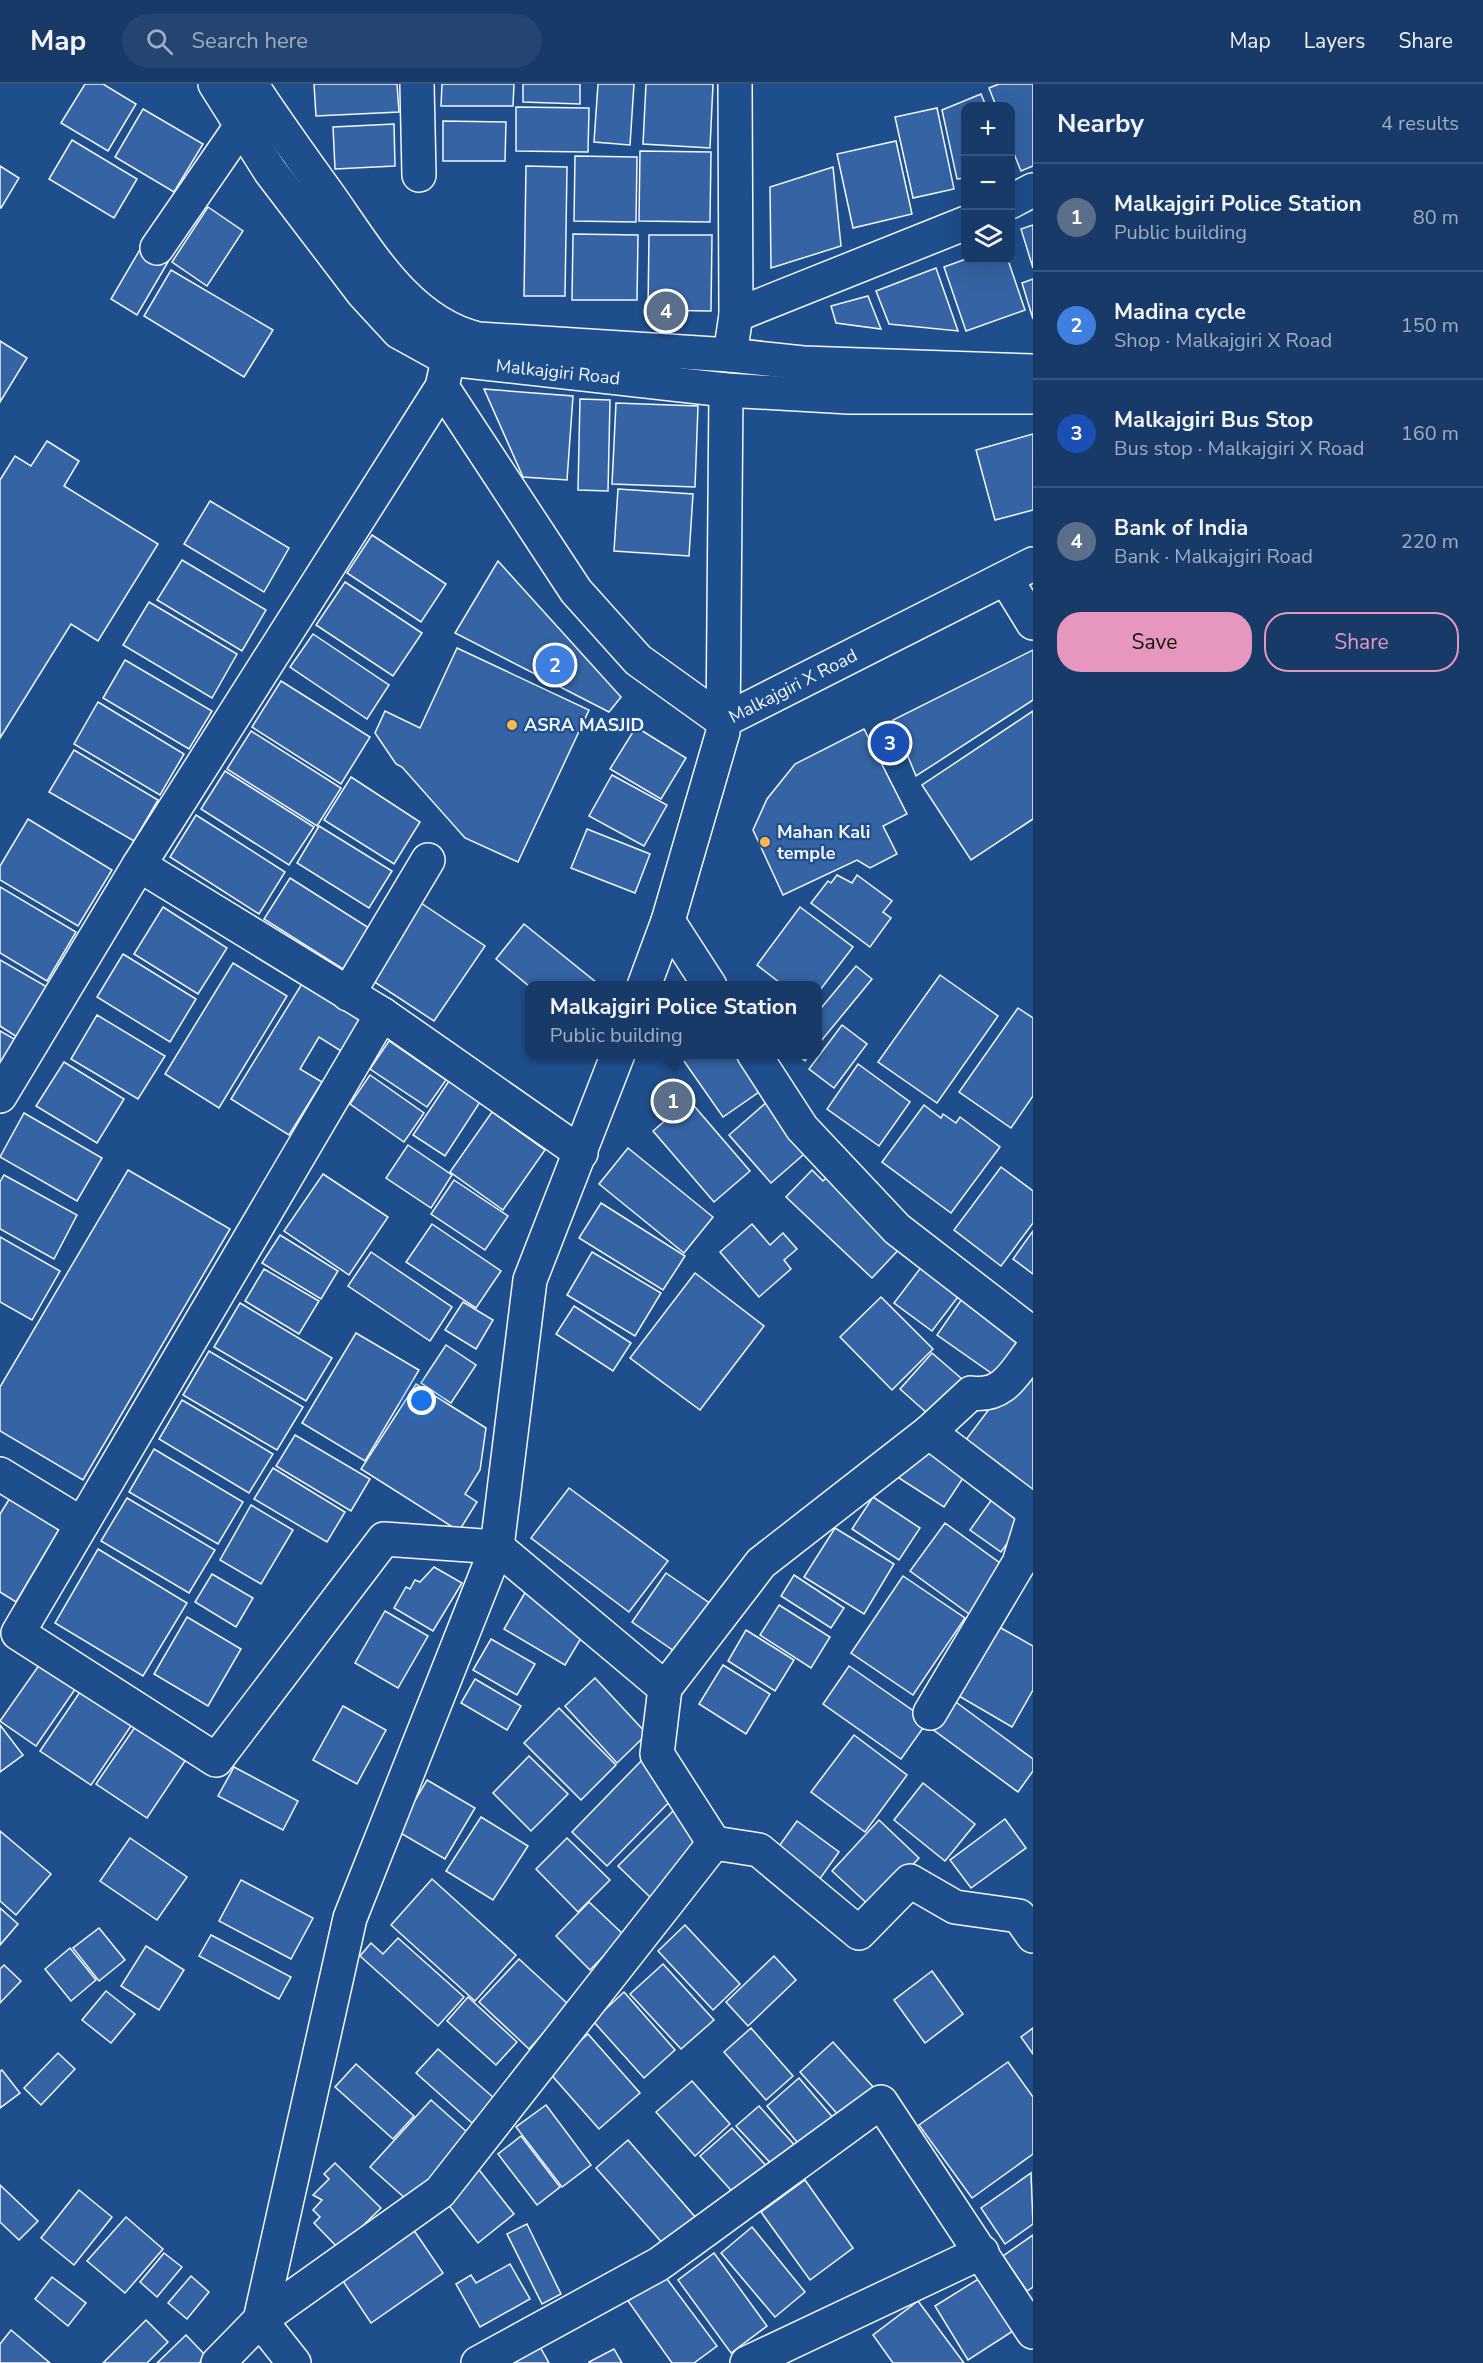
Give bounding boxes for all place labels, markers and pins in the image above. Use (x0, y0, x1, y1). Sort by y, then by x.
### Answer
pin: 4 (646, 288, 686, 334)
pin: 2 (536, 642, 574, 688)
place label: ASRA MASJID (524, 713, 644, 737)
marker: ASRA MASJID (505, 718, 519, 732)
pin: 3 (870, 720, 910, 766)
place label: Mahan Kali temple (777, 820, 870, 865)
marker: Mahan Kali temple (758, 835, 772, 849)
pin: 1 (654, 1078, 692, 1124)

